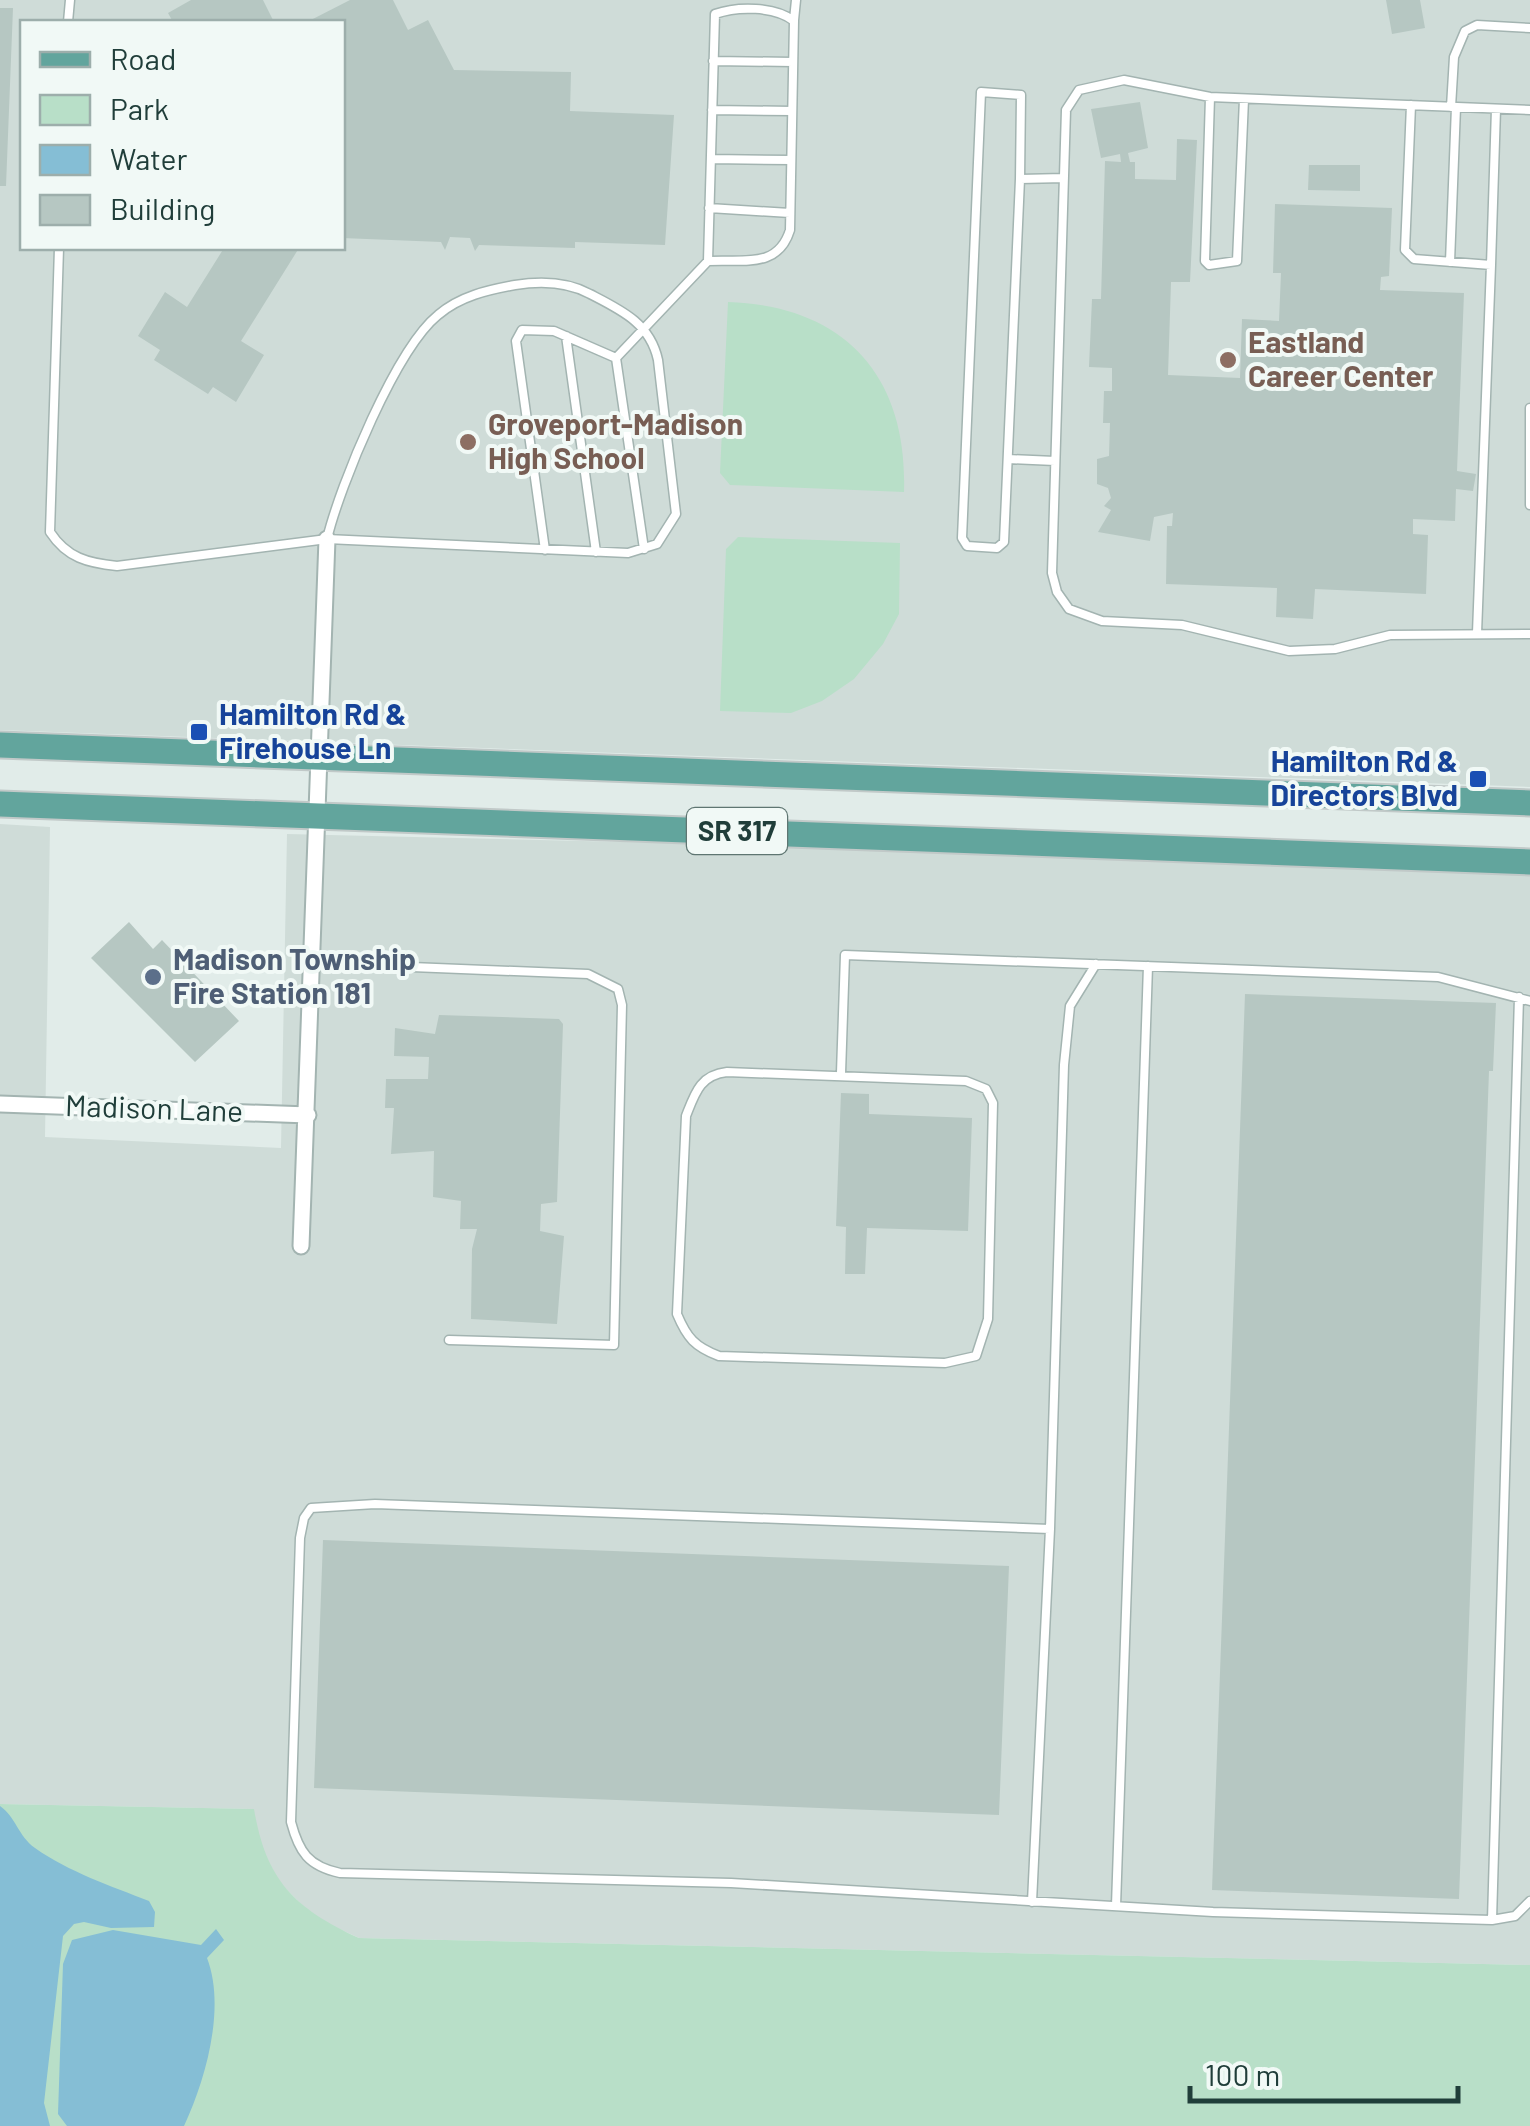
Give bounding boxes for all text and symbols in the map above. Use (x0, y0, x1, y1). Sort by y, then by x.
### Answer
legend (20, 20, 345, 250)
text: Road (110, 40, 176, 76)
text: Park (110, 90, 169, 126)
text: Water (110, 140, 188, 176)
text: Building (110, 190, 215, 226)
place label: Eastland Career Center (1248, 323, 1434, 393)
marker: Eastland Career Center (1217, 349, 1239, 371)
place label: Groveport-Madison High School (488, 405, 743, 475)
marker: Groveport-Madison High School (457, 431, 479, 453)
place label: Hamilton Rd & Firehouse Ln (219, 695, 406, 765)
marker: Hamilton Rd & Firehouse Ln (188, 721, 210, 743)
place label: Hamilton Rd & Directors Blvd (1271, 742, 1458, 812)
marker: Hamilton Rd & Directors Blvd (1467, 768, 1489, 790)
road number: SR 317 (687, 808, 787, 854)
place label: Madison Township Fire Station 181 (173, 940, 416, 1010)
marker: Madison Township Fire Station 181 (142, 966, 164, 988)
street label: Madison Lane (64, 1086, 244, 1128)
scale bar (1190, 2041, 1458, 2103)
text: 100 m (1205, 2056, 1280, 2092)

